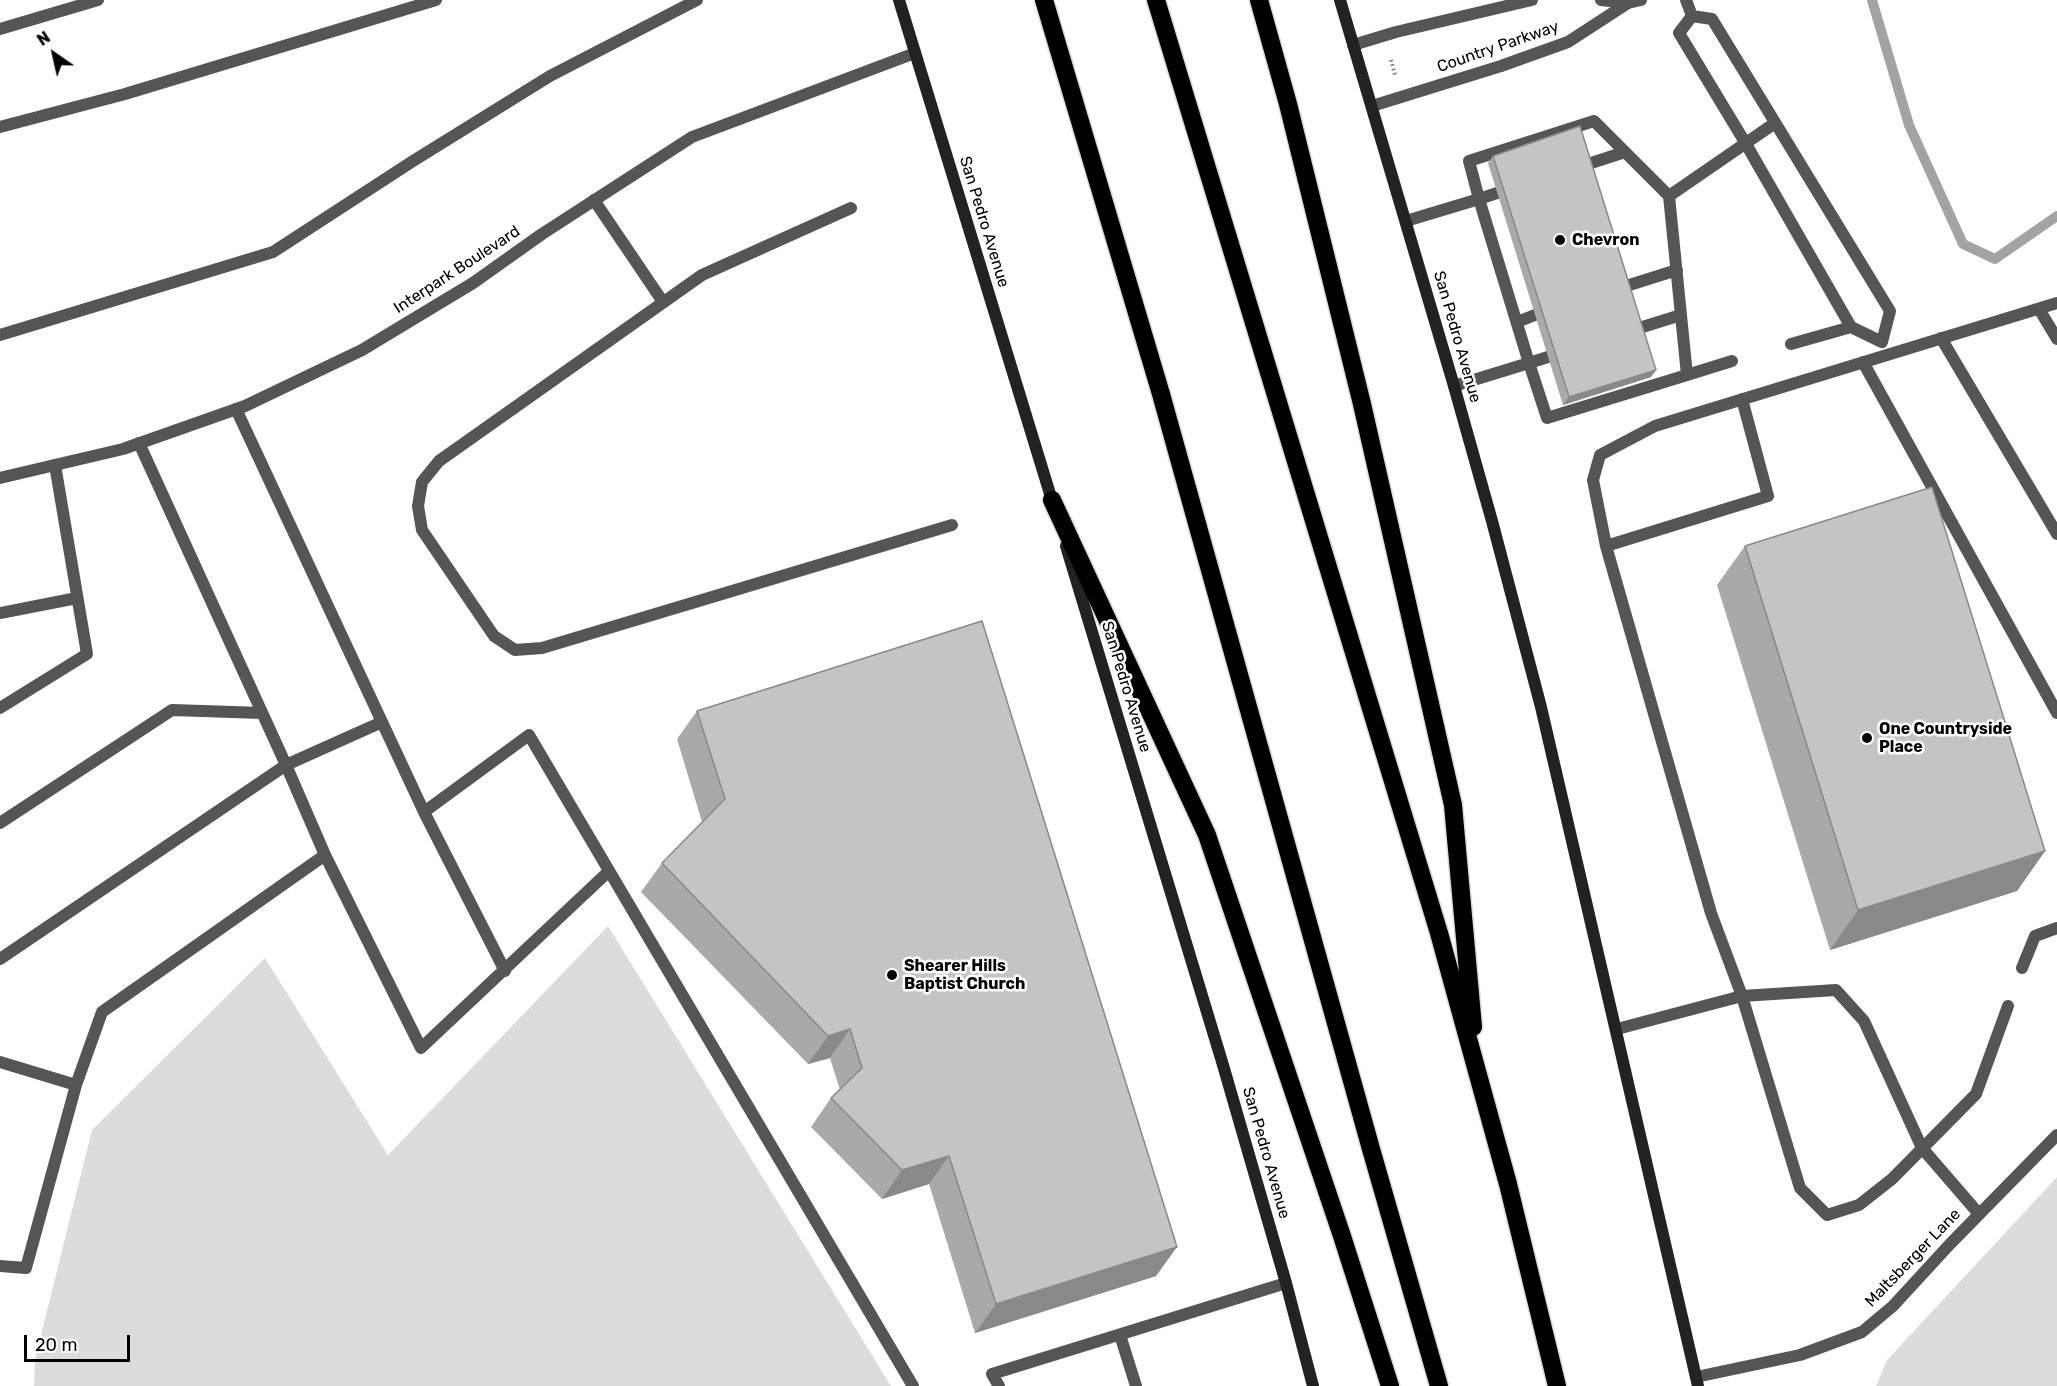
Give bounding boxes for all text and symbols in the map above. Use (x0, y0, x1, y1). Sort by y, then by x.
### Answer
street label: Country Parkway (1435, 17, 1561, 77)
north arrow (24, 24, 84, 84)
text: N (34, 28, 54, 50)
street label: San Pedro Avenue (955, 154, 1013, 290)
street label: Interpark Boulevard (390, 222, 524, 318)
place label: Chevron (1572, 230, 1640, 250)
marker: Chevron (1553, 233, 1567, 247)
street label: San Pedro Avenue (1429, 269, 1485, 405)
street label: San Pedro Avenue (1097, 619, 1155, 755)
place label: One Countryside Place (1879, 719, 2012, 757)
marker: One Countryside Place (1860, 731, 1874, 745)
place label: Shearer Hills Baptist Church (904, 956, 1025, 994)
marker: Shearer Hills Baptist Church (885, 968, 899, 982)
street label: San Pedro Avenue (1238, 1085, 1294, 1221)
street label: Maltsberger Lane (1861, 1205, 1965, 1311)
scale bar (27, 1323, 134, 1361)
text: 20 m (35, 1334, 77, 1356)

